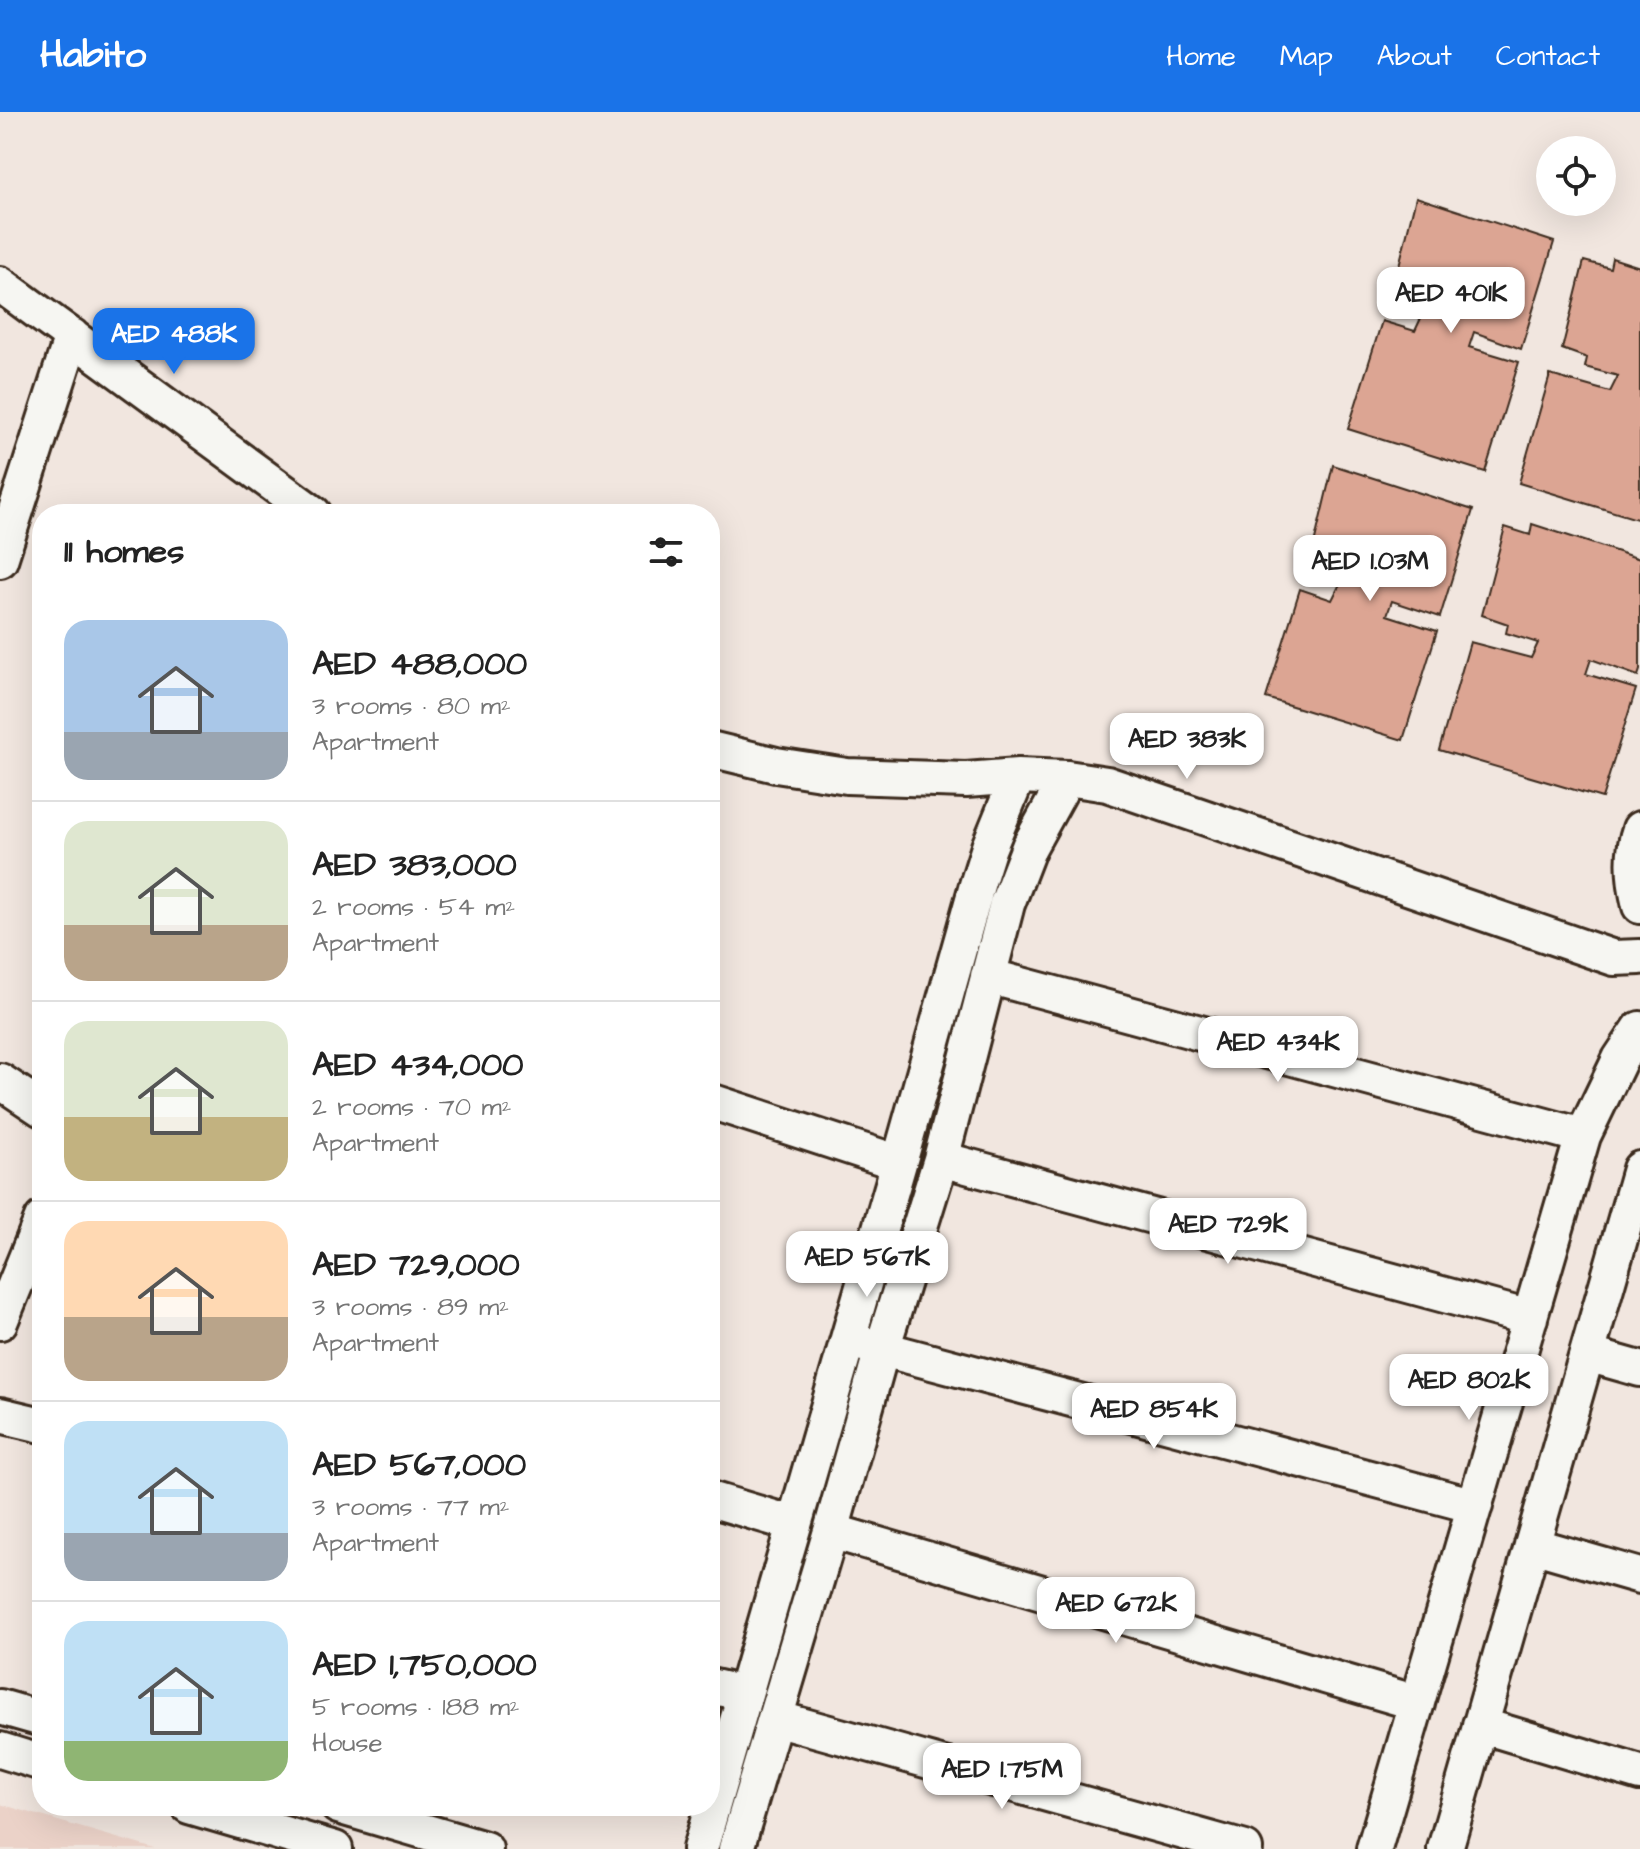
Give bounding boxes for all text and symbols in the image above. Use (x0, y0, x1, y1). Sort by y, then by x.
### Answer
text: Habito (40, 30, 146, 82)
text: Home (1166, 37, 1236, 76)
text: Map (1280, 37, 1333, 76)
text: About (1377, 37, 1452, 76)
text: Contact (1496, 37, 1600, 76)
map controls (1536, 136, 1616, 216)
button: locate (1536, 136, 1616, 216)
pin: AED 401K (1368, 267, 1534, 335)
text: AED 401K (1395, 275, 1507, 311)
pin: AED 488K (91, 308, 257, 376)
text: AED 488K (111, 316, 237, 352)
text: 11 homes (64, 528, 184, 576)
icon: filters (644, 530, 688, 574)
pin: AED 1.03M (1278, 535, 1462, 603)
text: AED 1.03M (1311, 543, 1429, 579)
text: AED 488,000 (312, 640, 527, 688)
icon: home (128, 652, 224, 748)
text: 3 rooms · 80 m² (312, 688, 511, 724)
pin: AED 383K (1104, 713, 1270, 781)
text: AED 383K (1128, 721, 1246, 757)
text: Apartment (312, 724, 439, 760)
text: AED 383,000 (312, 841, 517, 889)
icon: home (128, 853, 224, 949)
text: 2 rooms · 54 m² (312, 889, 515, 925)
text: Apartment (312, 925, 439, 961)
pin: AED 434K (1195, 1016, 1361, 1084)
text: AED 434K (1216, 1024, 1340, 1060)
text: AED 434,000 (312, 1041, 524, 1089)
icon: home (128, 1053, 224, 1149)
text: 2 rooms · 70 m² (312, 1089, 511, 1125)
text: Apartment (312, 1125, 439, 1161)
pin: AED 729K (1145, 1198, 1311, 1266)
text: AED 729K (1168, 1206, 1288, 1242)
pin: AED 567K (784, 1231, 950, 1299)
text: AED 567K (804, 1239, 930, 1275)
text: AED 729,000 (312, 1241, 520, 1289)
icon: home (128, 1253, 224, 1349)
text: 3 rooms · 89 m² (312, 1289, 509, 1325)
text: Apartment (312, 1325, 439, 1361)
pin: AED 802K (1386, 1354, 1552, 1422)
text: AED 802K (1407, 1362, 1531, 1398)
pin: AED 854K (1071, 1383, 1237, 1451)
text: AED 854K (1090, 1391, 1218, 1427)
text: AED 567,000 (312, 1441, 526, 1489)
icon: home (128, 1453, 224, 1549)
text: 3 rooms · 77 m² (312, 1489, 509, 1525)
text: Apartment (312, 1525, 439, 1561)
pin: AED 672K (1033, 1577, 1199, 1645)
text: AED 672K (1055, 1585, 1177, 1621)
text: AED 1,750,000 (312, 1641, 537, 1689)
icon: home (128, 1653, 224, 1749)
text: 5 rooms · 188 m² (312, 1689, 520, 1725)
text: House (312, 1725, 383, 1761)
pin: AED 1.75M (910, 1743, 1094, 1811)
text: AED 1.75M (941, 1751, 1063, 1787)

